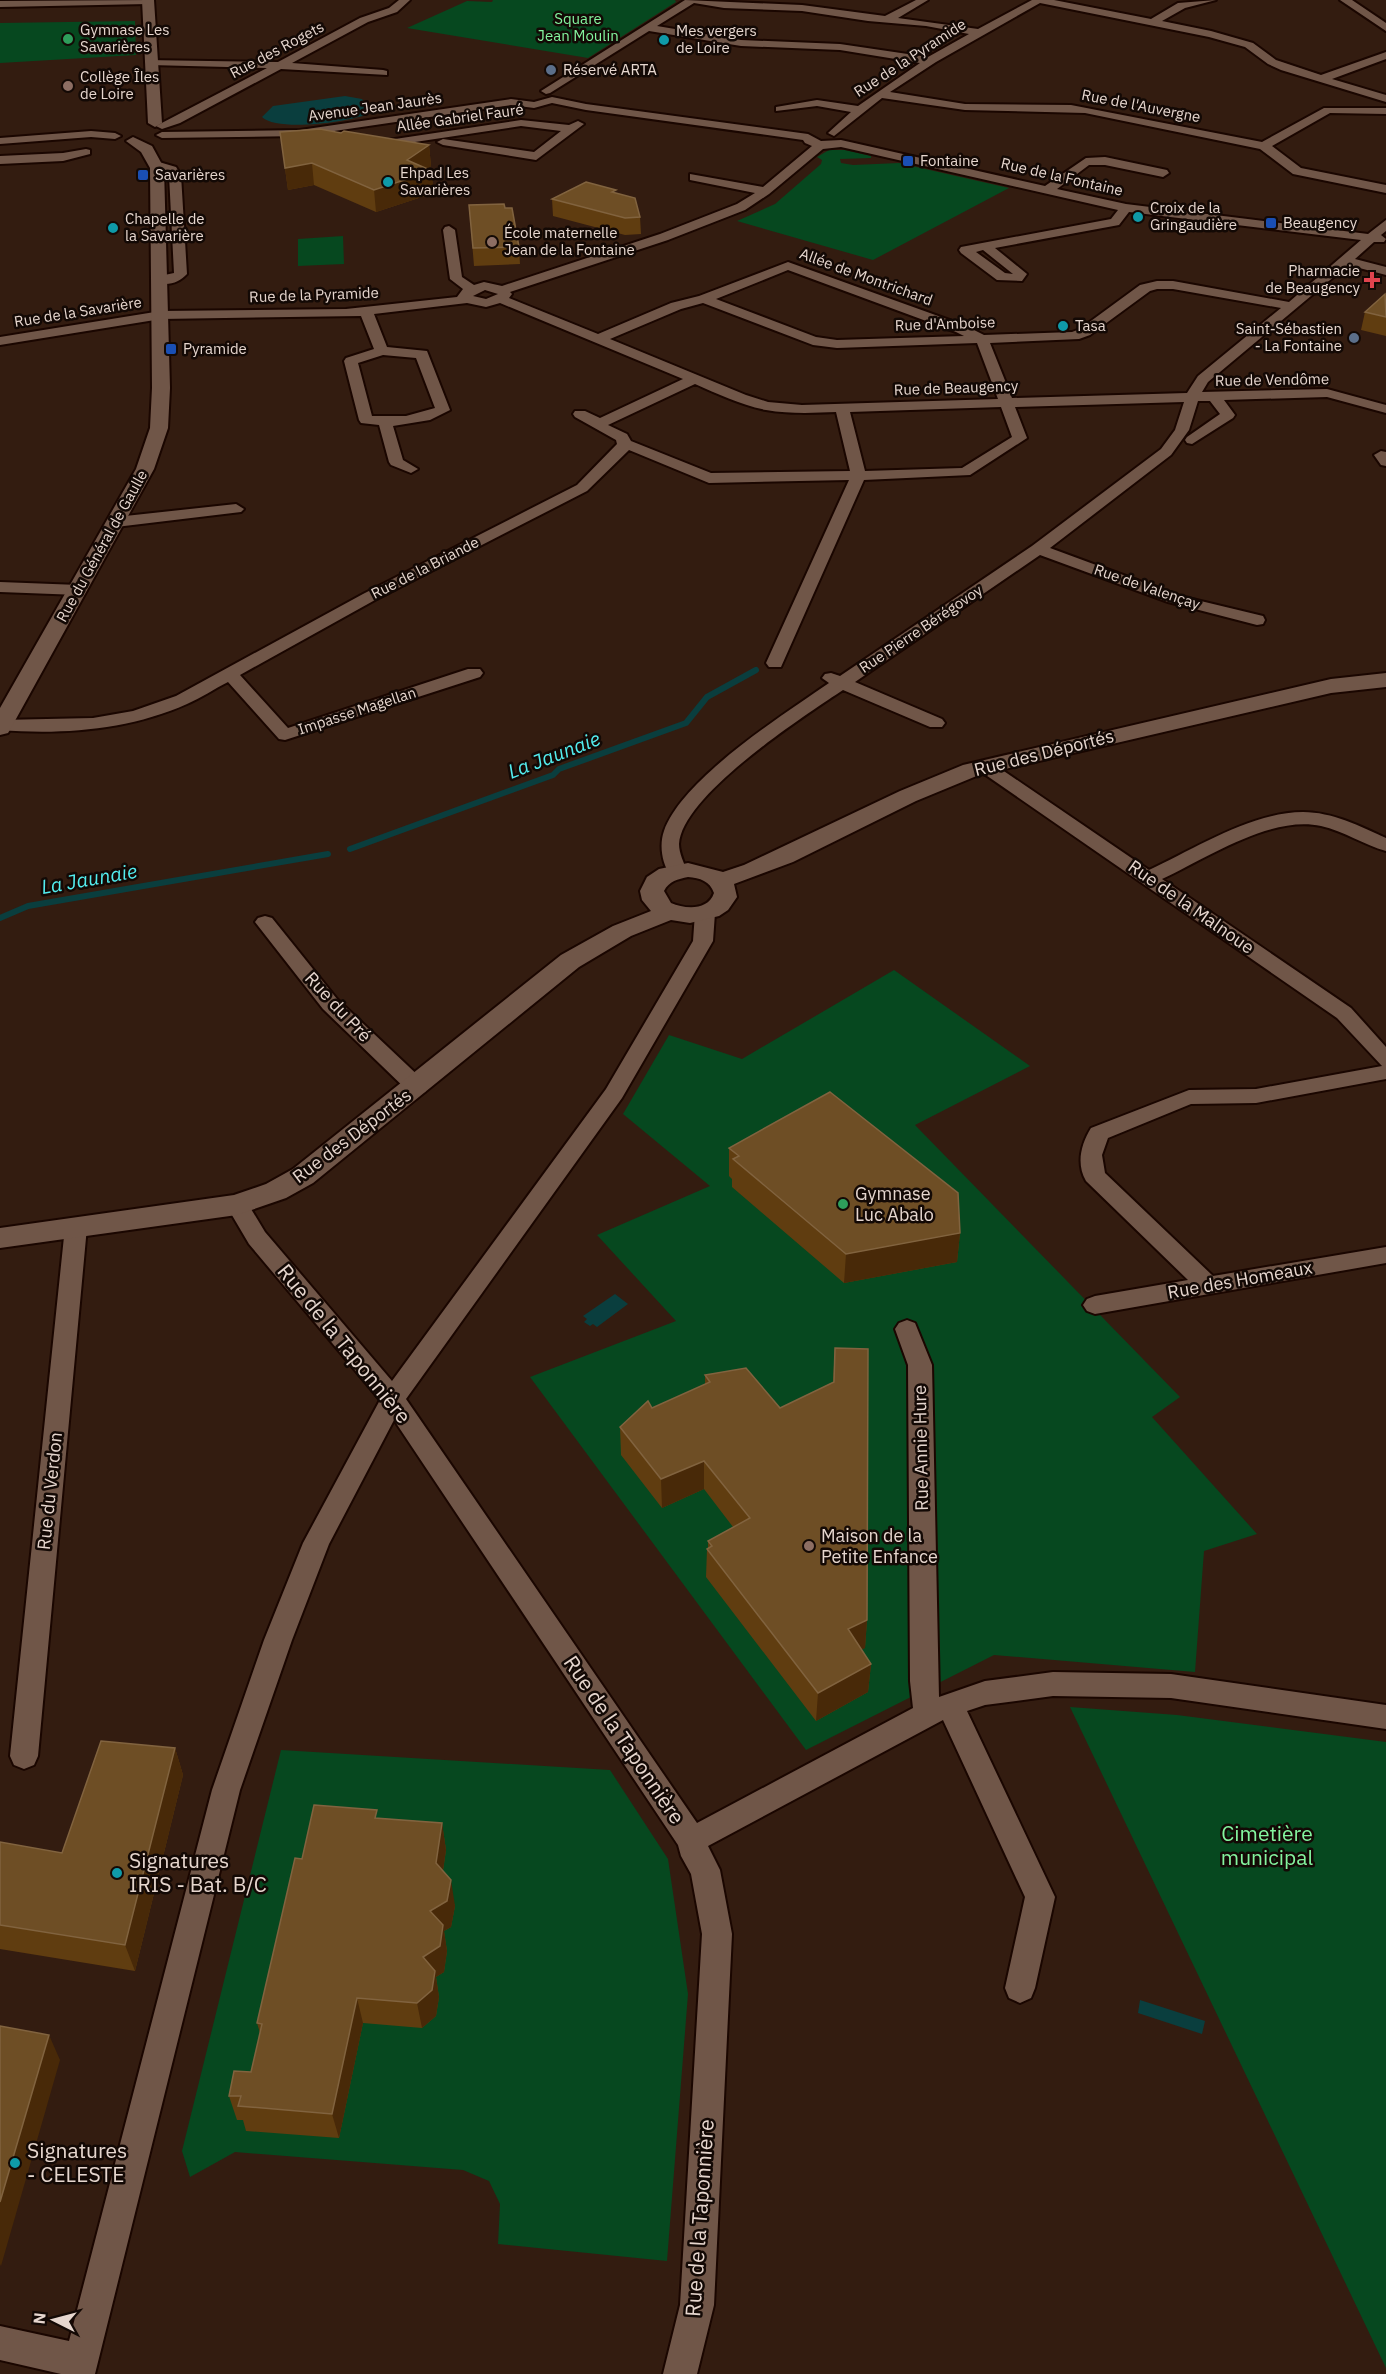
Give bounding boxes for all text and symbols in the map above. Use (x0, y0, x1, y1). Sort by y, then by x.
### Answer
park label: Square Jean Moulin (537, 9, 619, 45)
street label: Rue de la Pyramide (850, 14, 969, 101)
street label: Rue des Rogets (226, 17, 327, 82)
place label: Gymnase Les Savarières (80, 20, 170, 56)
place label: Mes vergers de Loire (676, 21, 757, 57)
marker: Gymnase Les Savarières (61, 32, 75, 46)
marker: Mes vergers de Loire (657, 33, 671, 47)
place label: Réservé ARTA (563, 60, 657, 79)
marker: Réservé ARTA (544, 63, 558, 77)
place label: Collège Îles de Loire (80, 67, 159, 103)
marker: Collège Îles de Loire (61, 79, 75, 93)
street label: Rue de l'Auvergne (1080, 85, 1202, 126)
street label: Avenue Jean Jaurès (307, 88, 443, 125)
street label: Allée Gabriel Fauré (395, 99, 525, 136)
place label: Fontaine (920, 151, 979, 170)
street label: Rue de la Fontaine (999, 153, 1125, 200)
marker: Fontaine (901, 154, 915, 168)
place label: Ehpad Les Savarières (400, 163, 470, 199)
place label: Savarières (155, 165, 225, 184)
marker: Savarières (136, 168, 150, 182)
marker: Ehpad Les Savarières (381, 175, 395, 189)
place label: Croix de la Gringaudière (1150, 198, 1237, 234)
place label: Chapelle de la Savarière (125, 209, 205, 245)
marker: Croix de la Gringaudière (1131, 210, 1145, 224)
place label: Beaugency (1283, 213, 1358, 232)
marker: Beaugency (1264, 216, 1278, 230)
marker: Chapelle de la Savarière (106, 221, 120, 235)
place label: École maternelle Jean de la Fontaine (504, 223, 635, 259)
marker: École maternelle Jean de la Fontaine (485, 235, 499, 249)
street label: Allée de Montrichard (797, 244, 935, 309)
place label: Pharmacie de Beaugency (1265, 261, 1361, 297)
marker: Pharmacie de Beaugency (1365, 273, 1379, 287)
street label: Rue de la Pyramide (249, 283, 379, 306)
street label: Rue de la Savarière (13, 292, 143, 331)
street label: Rue d'Amboise (894, 312, 996, 335)
place label: Tasa (1075, 316, 1106, 335)
marker: Tasa (1056, 319, 1070, 333)
place label: Saint-Sébastien - La Fontaine (1236, 319, 1342, 355)
marker: Saint-Sébastien - La Fontaine (1347, 331, 1361, 345)
place label: Pyramide (183, 339, 247, 358)
marker: Pyramide (164, 342, 178, 356)
street label: Rue de Vendôme (1215, 369, 1329, 390)
street label: Rue de Beaugency (893, 376, 1019, 399)
street label: Rue du Général de Gaulle (52, 466, 151, 625)
street label: Rue de la Briande (368, 532, 482, 603)
street label: Rue de Valençay (1092, 559, 1203, 614)
street label: Rue Pierre Bérégovoy (855, 580, 986, 677)
street label: Impasse Magellan (295, 682, 418, 739)
street label: Rue des Déportés (972, 724, 1116, 781)
water label: La Jaunaie (504, 725, 604, 785)
street label: Rue de la Malnoue (1124, 855, 1259, 959)
water label: La Jaunaie (39, 857, 139, 900)
street label: Rue du Pré (300, 967, 377, 1047)
street label: Rue des Déportés (288, 1083, 416, 1188)
place label: Gymnase Luc Abalo (855, 1182, 934, 1226)
marker: Gymnase Luc Abalo (836, 1197, 850, 1211)
street label: Rue des Homeaux (1166, 1255, 1314, 1304)
street label: Rue de la Taponnière (272, 1258, 418, 1429)
street label: Rue Annie Hure (908, 1385, 933, 1511)
street label: Rue du Verdon (32, 1431, 67, 1551)
place label: Maison de la Petite Enfance (821, 1524, 938, 1568)
marker: Maison de la Petite Enfance (802, 1539, 816, 1553)
street label: Rue de la Taponnière (558, 1650, 692, 1829)
park label: Cimetière municipal (1221, 1819, 1313, 1871)
place label: Signatures IRIS - Bat. B/C (129, 1846, 267, 1898)
marker: Signatures IRIS - Bat. B/C (110, 1866, 124, 1880)
street label: Rue de la Taponnière (678, 2118, 720, 2318)
place label: Signatures - CELESTE (27, 2136, 127, 2188)
marker: Signatures - CELESTE (8, 2156, 22, 2170)
north arrow (24, 2290, 84, 2350)
text: N (29, 2312, 50, 2325)

